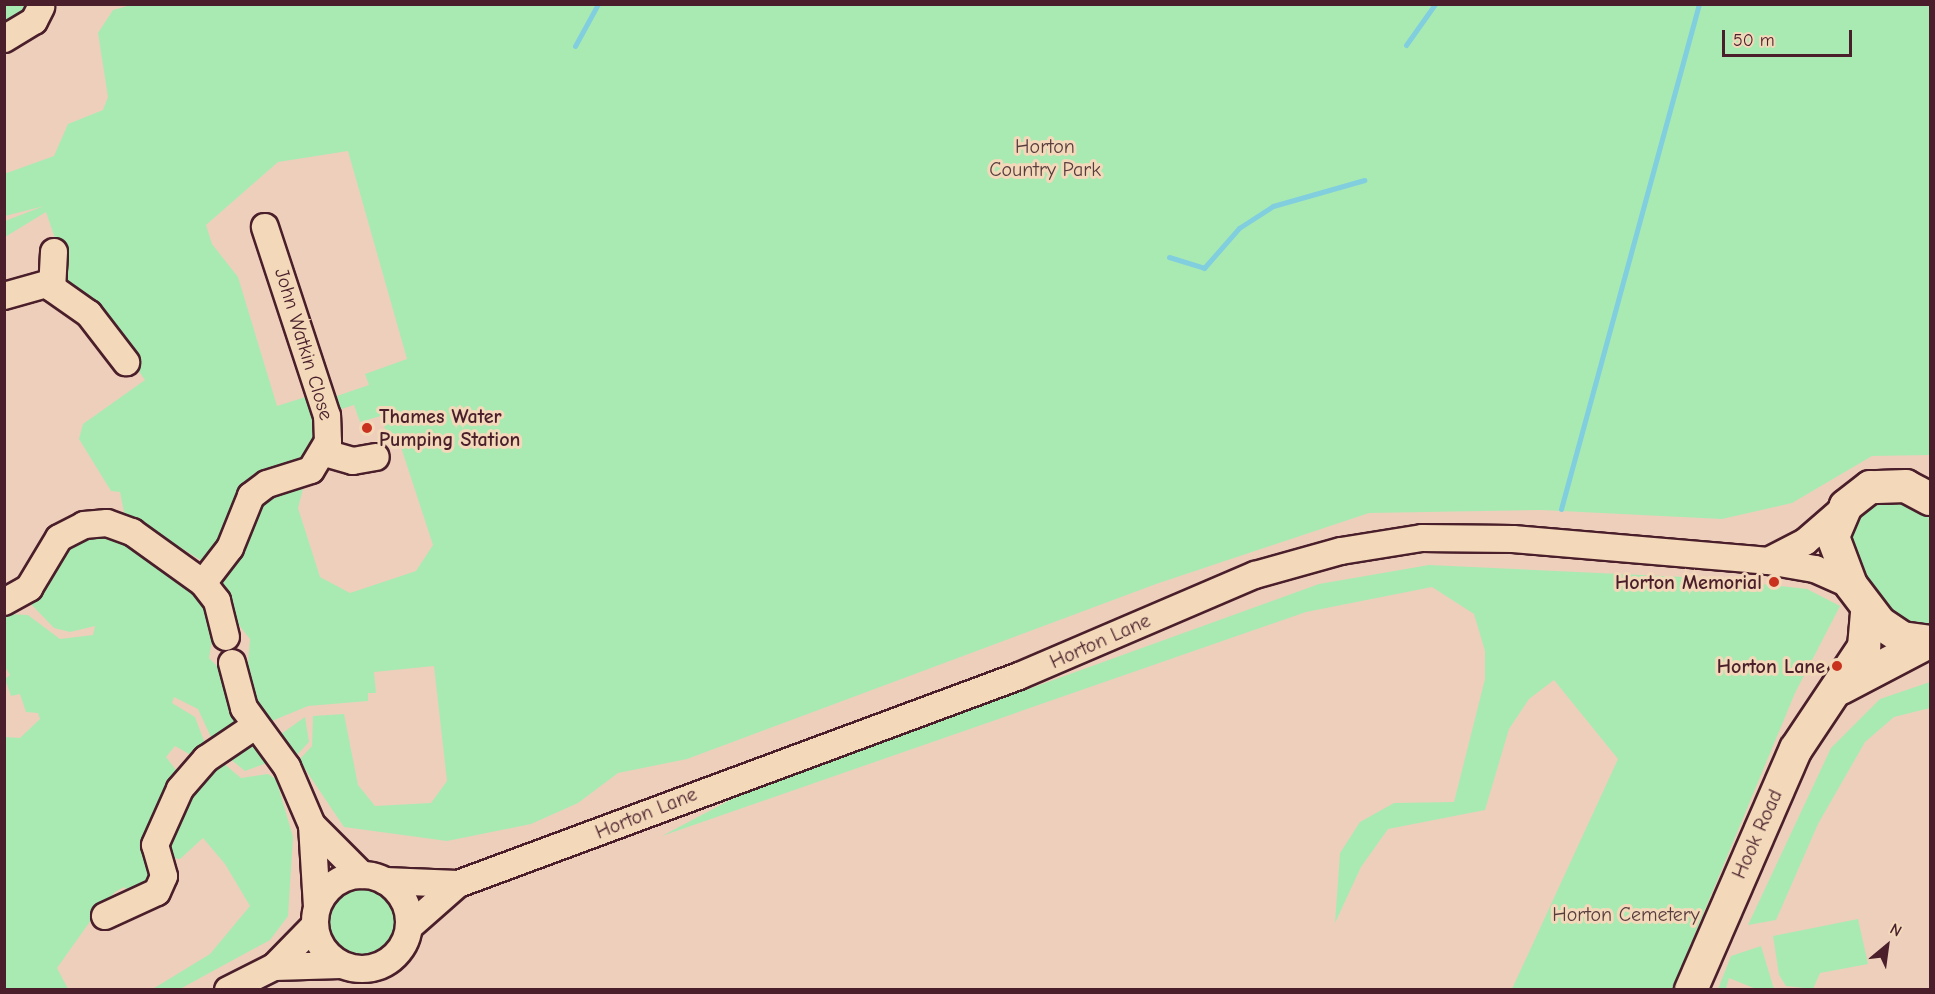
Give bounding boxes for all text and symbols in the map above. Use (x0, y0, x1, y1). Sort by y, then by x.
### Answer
scale bar (1725, 18, 1856, 56)
text: 50 m (1733, 30, 1775, 51)
park label: Horton Country Park (989, 135, 1101, 182)
street label: John Watkin Close (269, 265, 339, 423)
place label: Thames Water Pumping Station (379, 404, 520, 451)
marker: Thames Water Pumping Station (360, 421, 374, 435)
place label: Horton Memorial (1615, 570, 1762, 594)
marker: Horton Memorial (1767, 575, 1781, 589)
street label: Horton Lane (1046, 608, 1154, 674)
place label: Horton Lane (1717, 654, 1825, 678)
marker: Horton Lane (1830, 659, 1844, 673)
street label: Horton Lane (592, 782, 700, 844)
street label: Hook Road (1727, 786, 1787, 882)
park label: Horton Cemetery (1552, 902, 1700, 926)
north arrow (1857, 916, 1917, 976)
text: N (1887, 920, 1905, 941)

